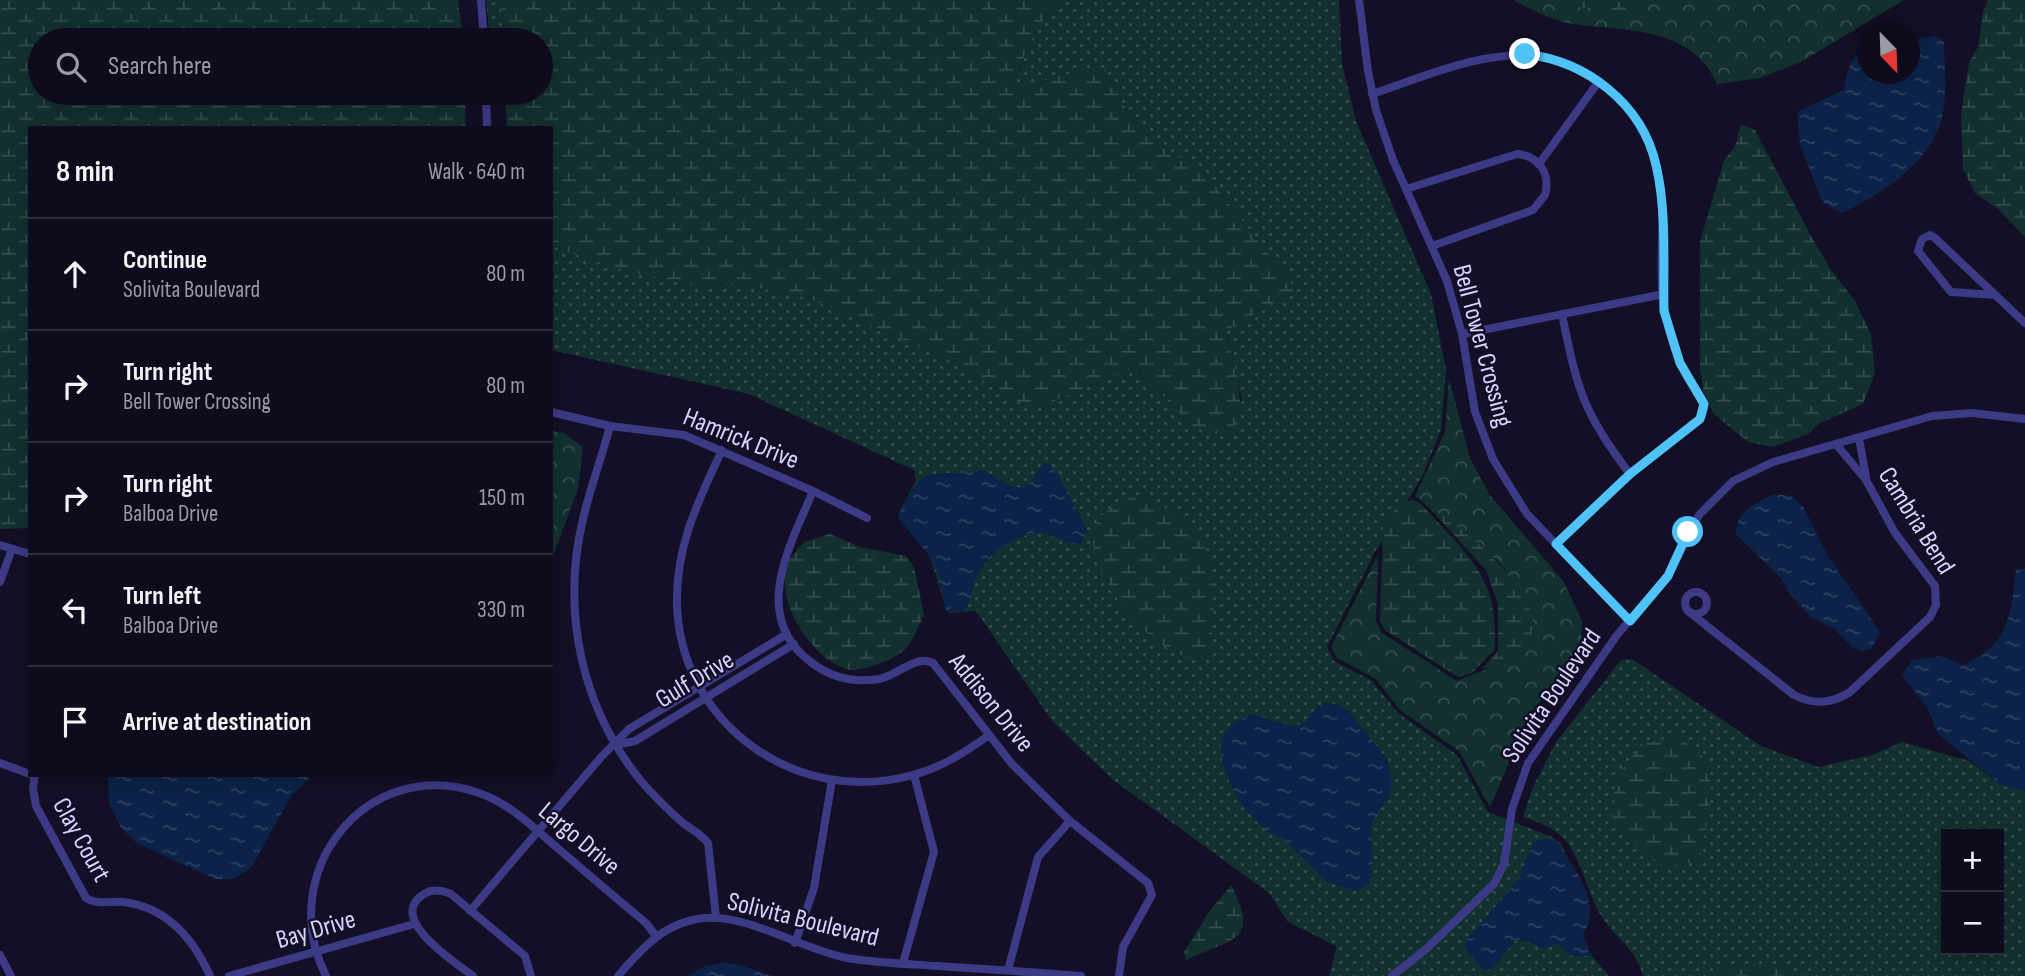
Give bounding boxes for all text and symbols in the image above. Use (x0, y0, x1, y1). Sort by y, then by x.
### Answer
north arrow (1857, 21, 1920, 84)
search box (28, 28, 553, 105)
route end (1509, 38, 1540, 69)
icon: search (52, 48, 90, 86)
text: Search here (108, 51, 211, 82)
text: 8 min (56, 154, 114, 190)
text: Walk · 640 m (428, 158, 525, 186)
text: Continue (123, 245, 207, 276)
icon: ahead (56, 255, 94, 293)
text: 80 m (486, 260, 525, 288)
street label: Bell Tower Crossing (1445, 261, 1519, 431)
text: Solivita Boulevard (123, 276, 260, 304)
text: Turn right (123, 357, 212, 388)
icon: right (56, 367, 94, 405)
text: 80 m (486, 372, 525, 400)
text: Bell Tower Crossing (123, 388, 271, 416)
street label: Hamrick Drive (679, 402, 803, 476)
street label: Cambria Bend (1871, 462, 1961, 580)
text: Turn right (123, 469, 212, 500)
icon: right (56, 479, 94, 517)
text: 150 m (479, 484, 525, 512)
text: Balboa Drive (123, 500, 218, 528)
route start (1672, 516, 1703, 547)
text: Turn left (123, 581, 201, 612)
icon: left (56, 591, 94, 629)
text: 330 m (477, 596, 525, 624)
text: Balboa Drive (123, 612, 218, 640)
street label: Solivita Boulevard (1496, 623, 1608, 769)
street label: Gulf Drive (650, 645, 740, 715)
street label: Addison Drive (941, 647, 1040, 759)
icon: arrive (56, 703, 94, 741)
text: Arrive at destination (123, 707, 311, 738)
street label: Clay Court (45, 793, 117, 887)
street label: Largo Drive (532, 796, 626, 882)
map controls (1941, 829, 2004, 955)
button: + (1941, 829, 2004, 892)
street label: Solivita Boulevard (724, 886, 882, 954)
button: − (1941, 892, 2004, 955)
street label: Bay Drive (273, 904, 359, 956)

